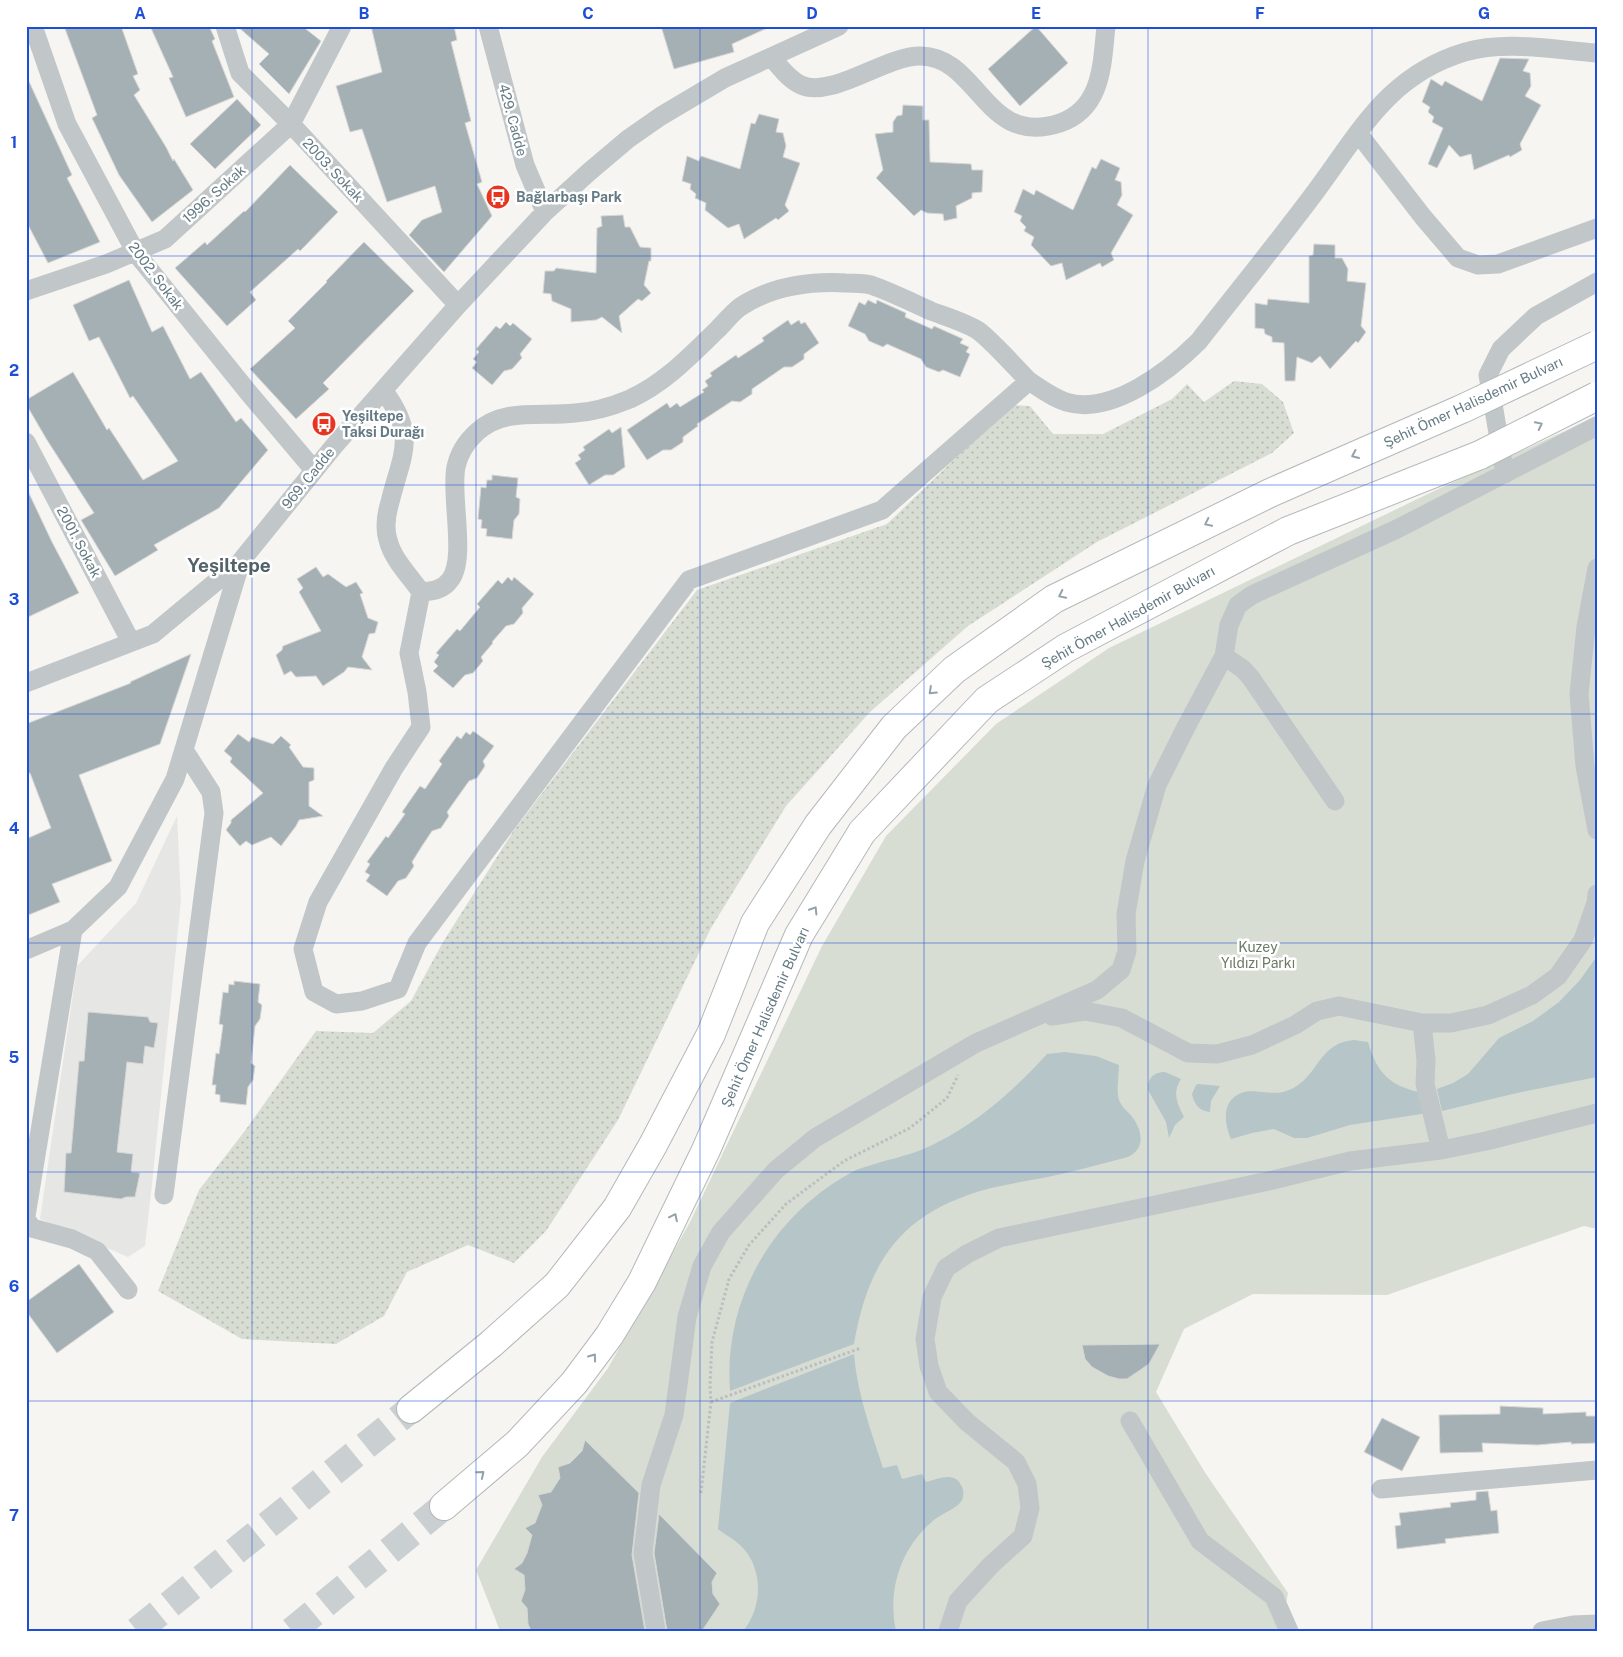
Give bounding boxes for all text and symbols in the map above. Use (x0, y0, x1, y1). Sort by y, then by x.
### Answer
text: A (134, 4, 146, 23)
text: B (359, 4, 370, 23)
text: C (582, 4, 594, 23)
text: D (806, 4, 818, 23)
text: E (1031, 4, 1041, 23)
text: F (1255, 4, 1265, 23)
text: G (1478, 4, 1490, 23)
street label: 429. Cadde (496, 82, 530, 158)
text: 1 (11, 133, 17, 152)
street label: 2003. Sokak (299, 135, 367, 205)
street label: 1996. Sokak (179, 162, 249, 226)
bus stop icon: Bağlarbaşı Park (485, 184, 511, 210)
place label: Bağlarbaşı Park (516, 189, 622, 205)
street label: 2002. Sokak (125, 239, 187, 313)
street label: Şehit Ömer Halisdemir Bulvarı (1380, 352, 1565, 451)
text: 2 (9, 361, 19, 380)
place label: Yeşiltepe Taksi Durağı (342, 408, 424, 440)
bus stop icon: Yeşiltepe Taksi Durağı (311, 411, 337, 437)
one-way arrow (1534, 421, 1543, 431)
street label: 969. Cadde (278, 444, 338, 512)
one-way arrow (1351, 449, 1360, 460)
street label: 2001. Sokak (54, 504, 104, 580)
one-way arrow (1204, 517, 1213, 527)
district label: Yeşiltepe (187, 554, 271, 576)
street label: Şehit Ömer Halisdemir Bulvarı (1038, 561, 1218, 671)
one-way arrow (1058, 589, 1067, 599)
text: 3 (9, 590, 19, 609)
one-way arrow (928, 685, 937, 694)
text: 4 (9, 819, 20, 838)
one-way arrow (808, 907, 818, 916)
street label: Şehit Ömer Halisdemir Bulvarı (716, 923, 812, 1110)
park label: Kuzey Yıldızı Parkı (1221, 939, 1295, 971)
text: 5 (9, 1048, 20, 1067)
one-way arrow (668, 1213, 678, 1222)
text: 6 (9, 1277, 19, 1296)
one-way arrow (587, 1353, 596, 1363)
one-way arrow (475, 1471, 484, 1480)
text: 7 (9, 1506, 19, 1525)

